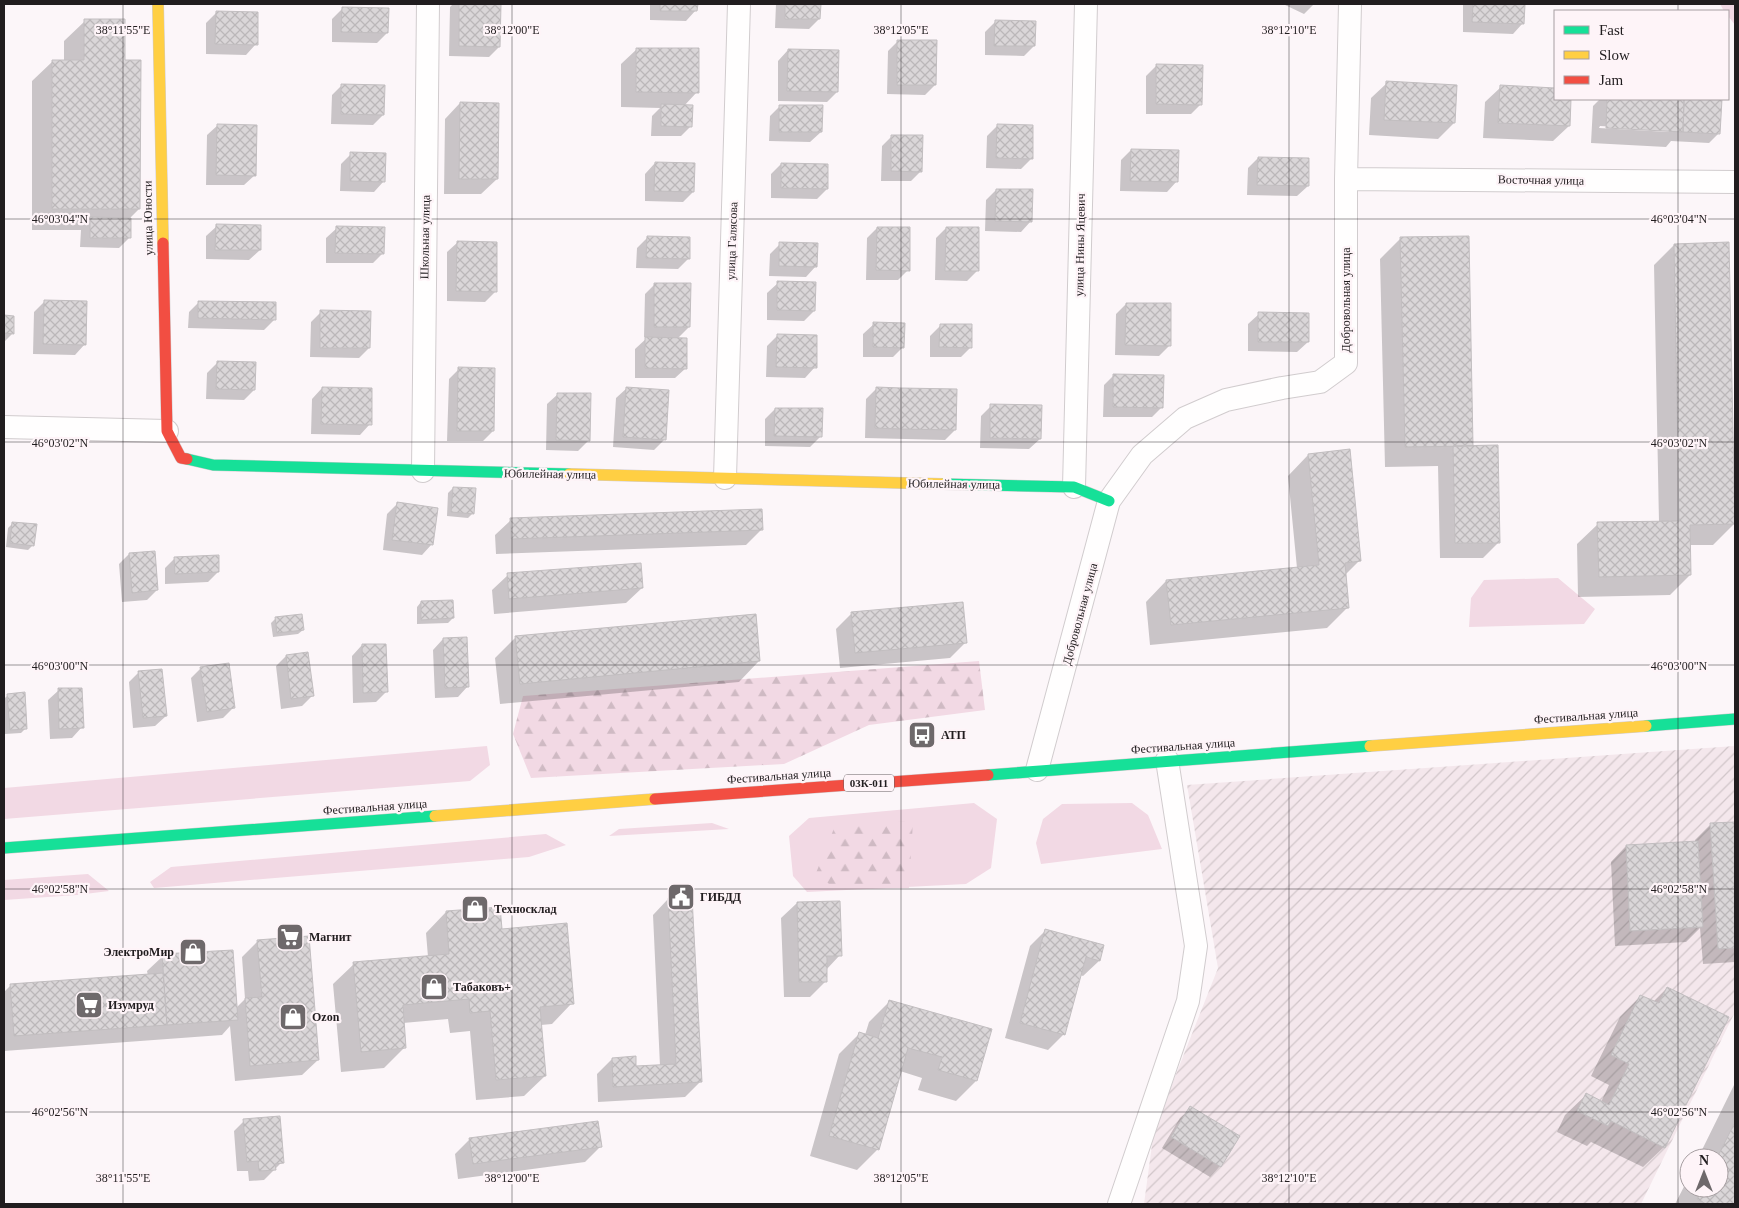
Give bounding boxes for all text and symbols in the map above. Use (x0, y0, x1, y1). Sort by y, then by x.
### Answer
legend (1554, 10, 1729, 100)
text: Fast (1599, 22, 1625, 38)
text: 38°11'55"E (96, 23, 150, 37)
text: 38°12'00"E (484, 23, 540, 37)
text: 38°12'05"E (873, 23, 929, 37)
text: 38°12'10"E (1261, 23, 1317, 37)
text: Slow (1599, 47, 1630, 63)
text: Jam (1599, 72, 1623, 88)
street label: Восточная улица (1498, 172, 1585, 188)
street label: улица Юности (140, 180, 156, 255)
street label: улица Нины Яцевич (1072, 193, 1088, 297)
street label: Школьная улица (417, 194, 433, 279)
street label: улица Галясова (724, 201, 740, 280)
text: 46°03'04"N (32, 212, 89, 226)
text: 46°03'04"N (1651, 212, 1708, 226)
street label: Добровольная улица (1339, 247, 1353, 353)
text: 46°03'02"N (32, 436, 89, 450)
text: 46°03'02"N (1651, 436, 1708, 450)
street label: Юбилейная улица (504, 466, 597, 482)
street label: Юбилейная улица (908, 476, 1001, 492)
street label: Добровольная улица (1060, 561, 1101, 667)
text: 46°03'00"N (32, 659, 89, 673)
text: 46°03'00"N (1651, 659, 1708, 673)
street label: Фестивальная улица (1533, 705, 1639, 727)
bus stop icon: АТП (907, 720, 937, 750)
place label: АТП (941, 728, 967, 742)
street label: Фестивальная улица (1130, 735, 1236, 757)
street label: Фестивальная улица (726, 765, 832, 787)
road number: 03К-011 (844, 774, 894, 791)
street label: Фестивальная улица (322, 796, 428, 818)
text: 46°02'58"N (32, 882, 89, 896)
public building icon: ГИБДД (666, 882, 696, 912)
text: 46°02'58"N (1651, 882, 1708, 896)
place label: ГИБДД (700, 890, 742, 904)
shop icon: Техносклад (460, 894, 490, 924)
place label: Техносклад (494, 902, 557, 916)
supermarket icon: Магнит (275, 922, 305, 952)
place label: Магнит (309, 930, 352, 944)
shop icon: ЭлектроМир (178, 937, 208, 967)
place label: ЭлектроМир (103, 945, 174, 959)
shop icon: Табаковъ+ (419, 972, 449, 1002)
place label: Табаковъ+ (453, 980, 511, 994)
supermarket icon: Изумруд (74, 990, 104, 1020)
place label: Изумруд (108, 998, 154, 1012)
shop icon: Ozon (278, 1002, 308, 1032)
place label: Ozon (312, 1010, 340, 1024)
text: 46°02'56"N (32, 1105, 89, 1119)
text: 46°02'56"N (1651, 1105, 1708, 1119)
north arrow (1679, 1148, 1729, 1198)
text: N (1699, 1153, 1709, 1168)
text: 38°11'55"E (96, 1171, 150, 1185)
text: 38°12'00"E (484, 1171, 540, 1185)
text: 38°12'05"E (873, 1171, 929, 1185)
text: 38°12'10"E (1261, 1171, 1317, 1185)

